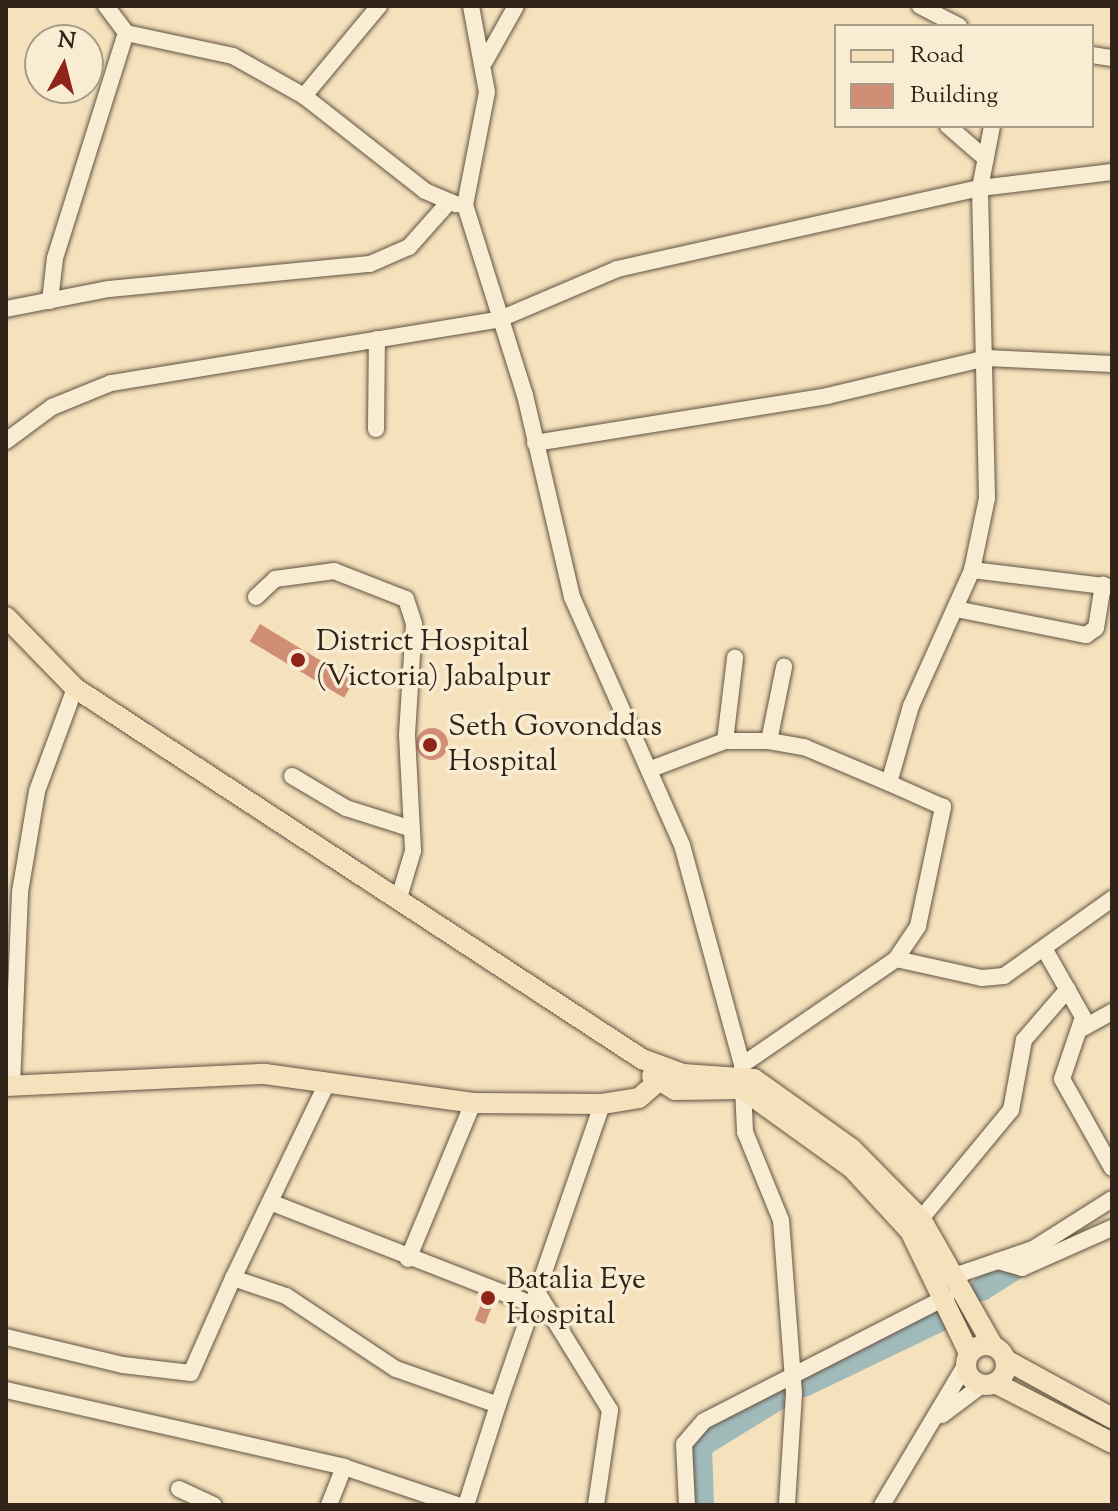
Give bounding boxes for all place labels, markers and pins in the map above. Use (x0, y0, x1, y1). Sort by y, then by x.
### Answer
place label: District Hospital (Victoria) Jabalpur (316, 625, 551, 696)
marker: District Hospital (Victoria) Jabalpur (287, 649, 309, 671)
place label: Seth Govonddas Hospital (448, 710, 662, 780)
marker: Seth Govonddas Hospital (419, 734, 441, 756)
place label: Batalia Eye Hospital (506, 1263, 646, 1334)
marker: Batalia Eye Hospital (477, 1287, 499, 1309)

